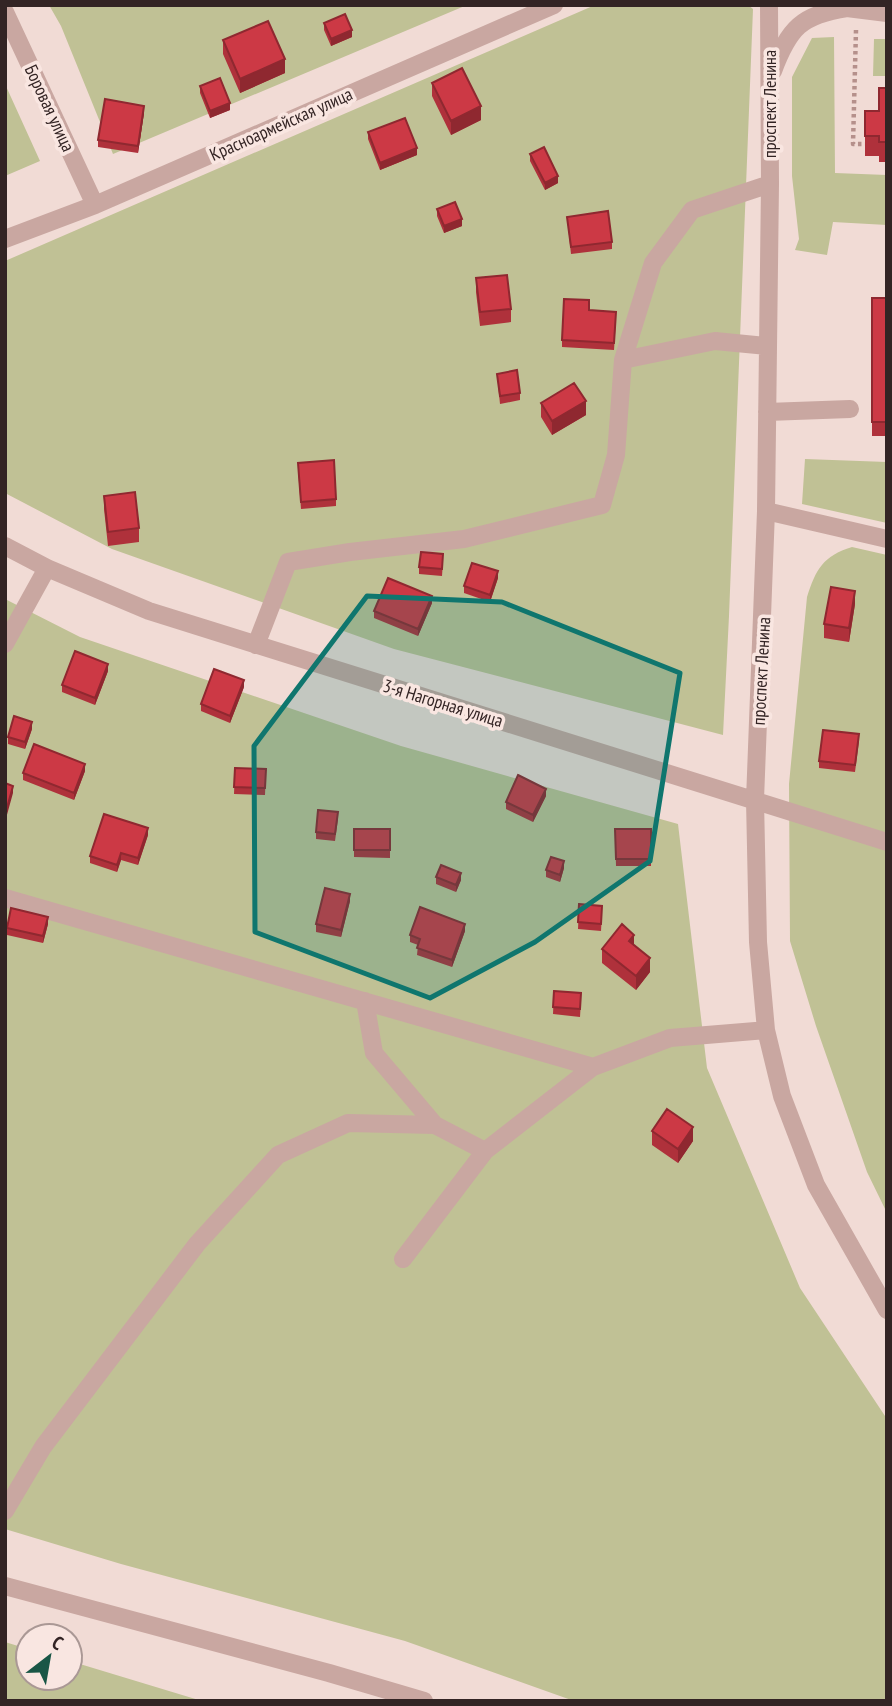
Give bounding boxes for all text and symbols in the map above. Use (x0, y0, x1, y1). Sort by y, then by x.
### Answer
street label: проспект Ленина (758, 50, 781, 158)
street label: Боровая улица (20, 61, 80, 155)
street label: Красноармейская улица (206, 82, 356, 166)
street label: проспект Ленина (747, 616, 775, 726)
street label: 3-я Нагорная улица (380, 674, 506, 732)
north arrow (14, 1622, 84, 1692)
text: С (48, 1630, 68, 1655)

